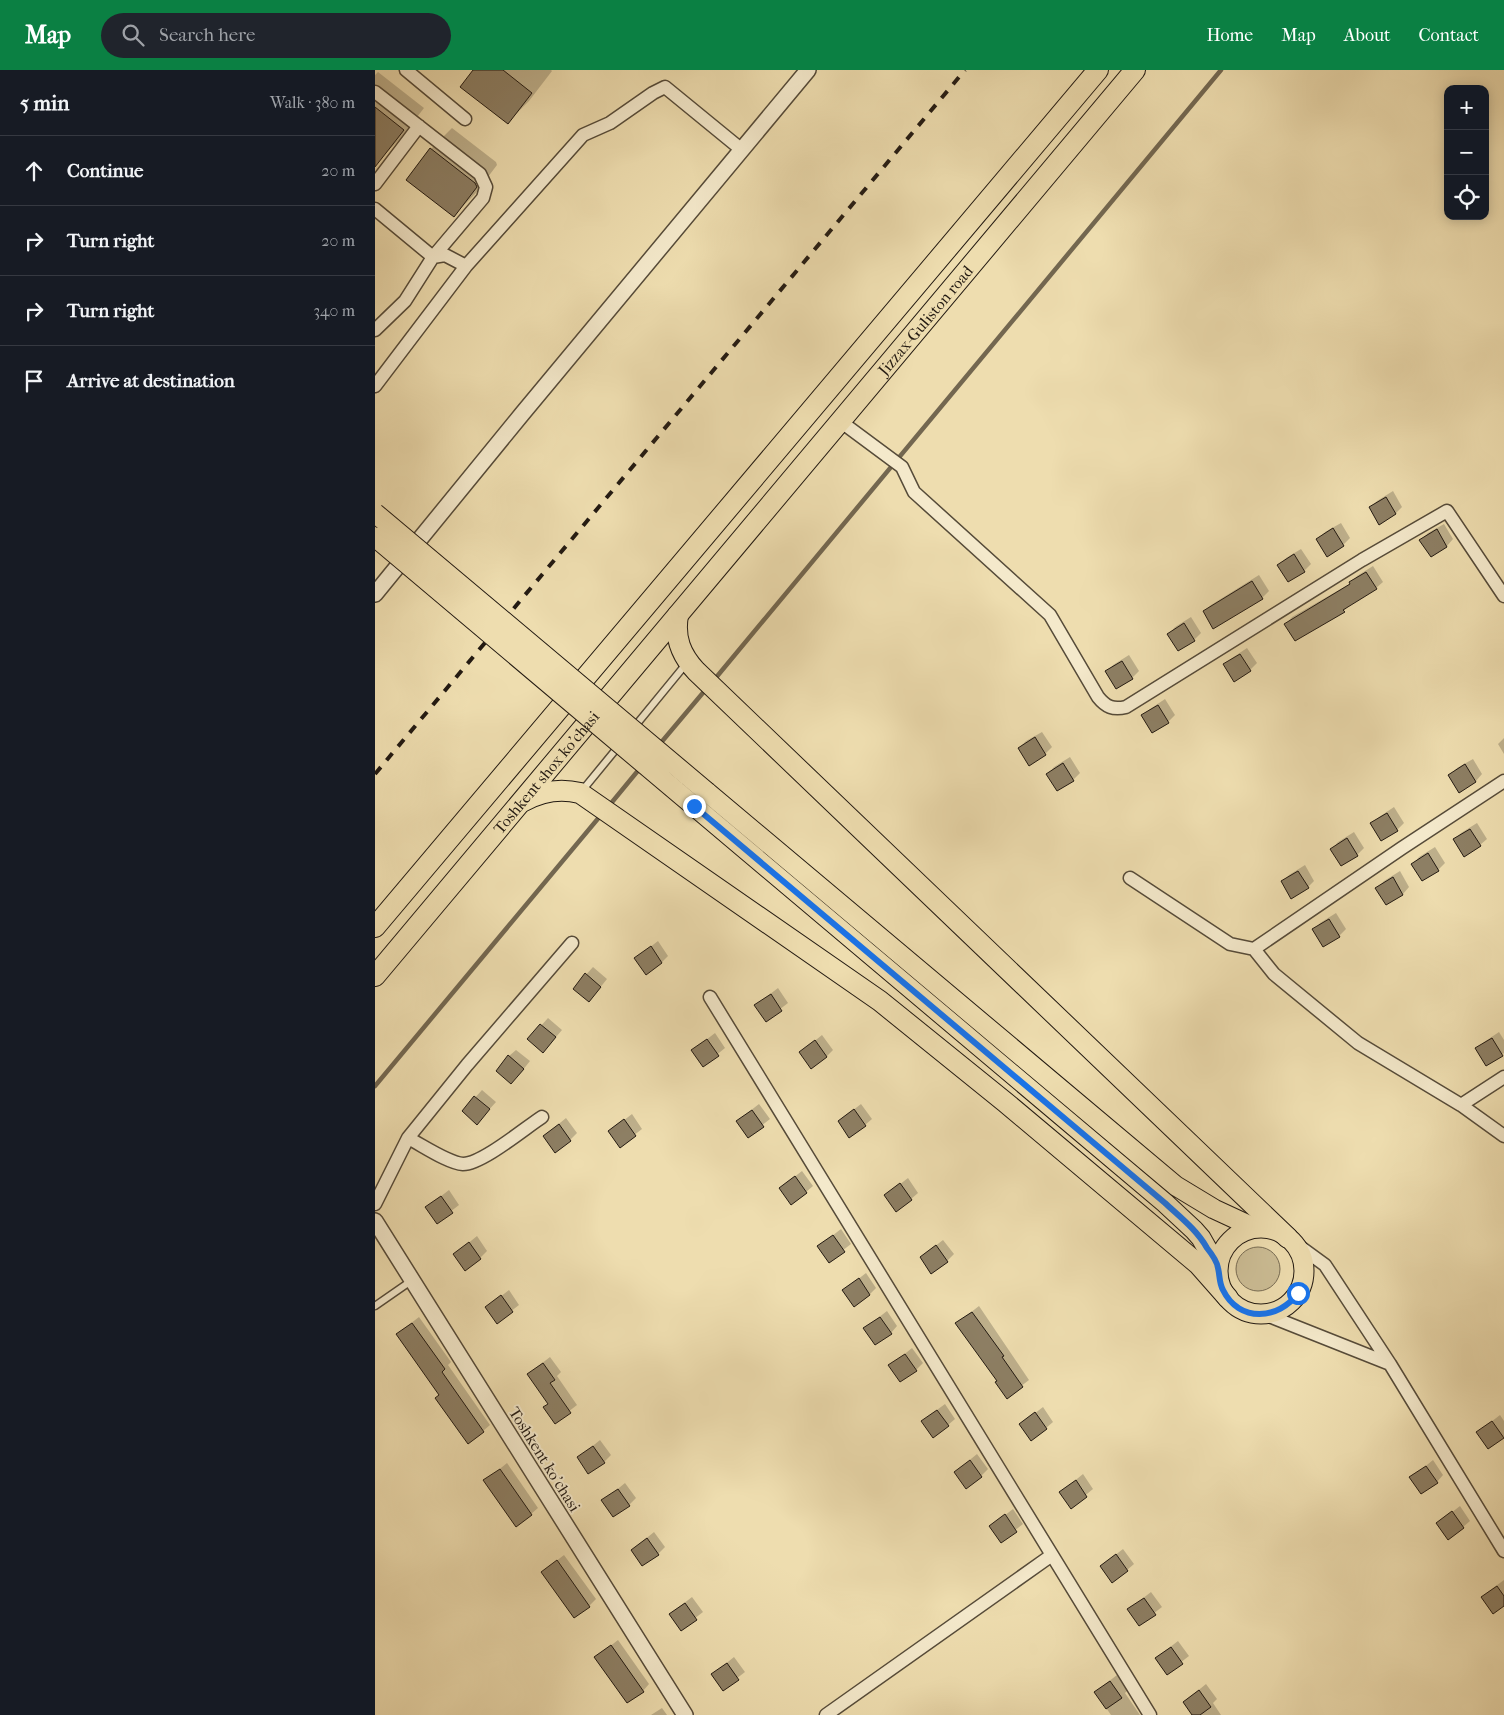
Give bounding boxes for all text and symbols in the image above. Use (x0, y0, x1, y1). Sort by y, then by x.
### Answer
search box (101, 13, 451, 58)
text: Map (25, 21, 71, 49)
icon: search (119, 21, 147, 49)
text: Search here (159, 24, 255, 46)
text: Home (1206, 25, 1253, 46)
text: Map (1281, 25, 1316, 46)
text: About (1344, 25, 1390, 46)
text: Contact (1418, 25, 1479, 46)
map controls (1444, 85, 1489, 220)
button: + (1444, 85, 1489, 130)
text: 5 min (20, 91, 69, 115)
text: Walk · 380 m (270, 93, 355, 112)
button: − (1444, 130, 1489, 175)
icon: ahead (20, 157, 48, 185)
text: Continue (67, 160, 143, 182)
text: 20 m (321, 161, 355, 180)
button: locate (1444, 175, 1489, 220)
icon: right (20, 227, 48, 255)
text: Turn right (67, 230, 154, 252)
text: 20 m (321, 231, 355, 250)
street label: Jizzax-Guliston road (873, 262, 977, 381)
icon: right (20, 297, 48, 325)
text: Turn right (67, 300, 154, 322)
text: 340 m (313, 301, 355, 320)
icon: arrive (20, 367, 48, 395)
text: Arrive at destination (67, 370, 235, 392)
street label: Toshkent shox ko'chasi (490, 707, 603, 838)
route end (683, 795, 706, 818)
route start (1287, 1282, 1310, 1305)
street label: Toshkent ko'chasi (505, 1403, 585, 1515)

